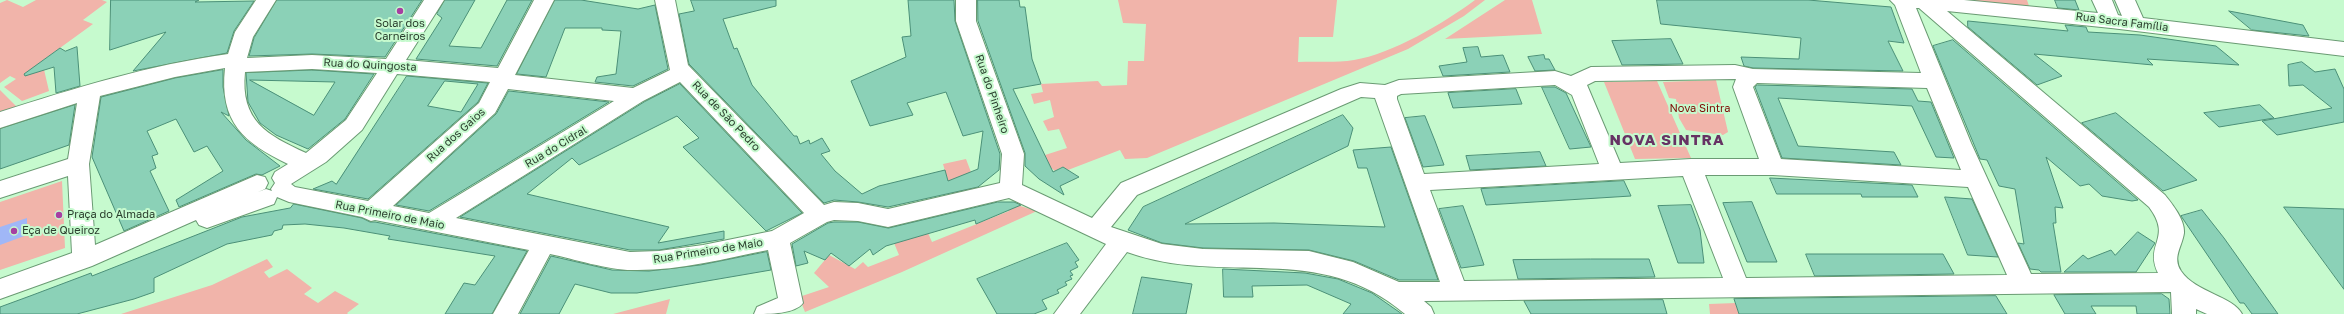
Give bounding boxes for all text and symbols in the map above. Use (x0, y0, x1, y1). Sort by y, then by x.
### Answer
marker: Solar dos Carneiros (395, 6, 405, 16)
street label: Rua Sacra Família (2075, 10, 2169, 34)
place label: Solar dos Carneiros (375, 17, 425, 43)
street label: Rua do Pinheiro (972, 53, 1012, 135)
street label: Rua do Quingosta (323, 56, 417, 74)
street label: Rua de São Pedro (689, 78, 763, 154)
park label: Nova Sintra (1670, 102, 1730, 116)
street label: Rua dos Gaios (424, 105, 488, 165)
street label: Rua do Cidral (523, 123, 589, 171)
district label: NOVA SINTRA (1609, 131, 1725, 149)
street label: Rua Primeiro de Maio (334, 198, 446, 232)
place label: Praça do Almada (67, 208, 155, 222)
marker: Praça do Almada (54, 210, 64, 220)
place label: Eça de Queiroz (22, 224, 100, 238)
marker: Eça de Queiroz (9, 226, 19, 236)
street label: Rua Primeiro de Maio (652, 236, 764, 266)

